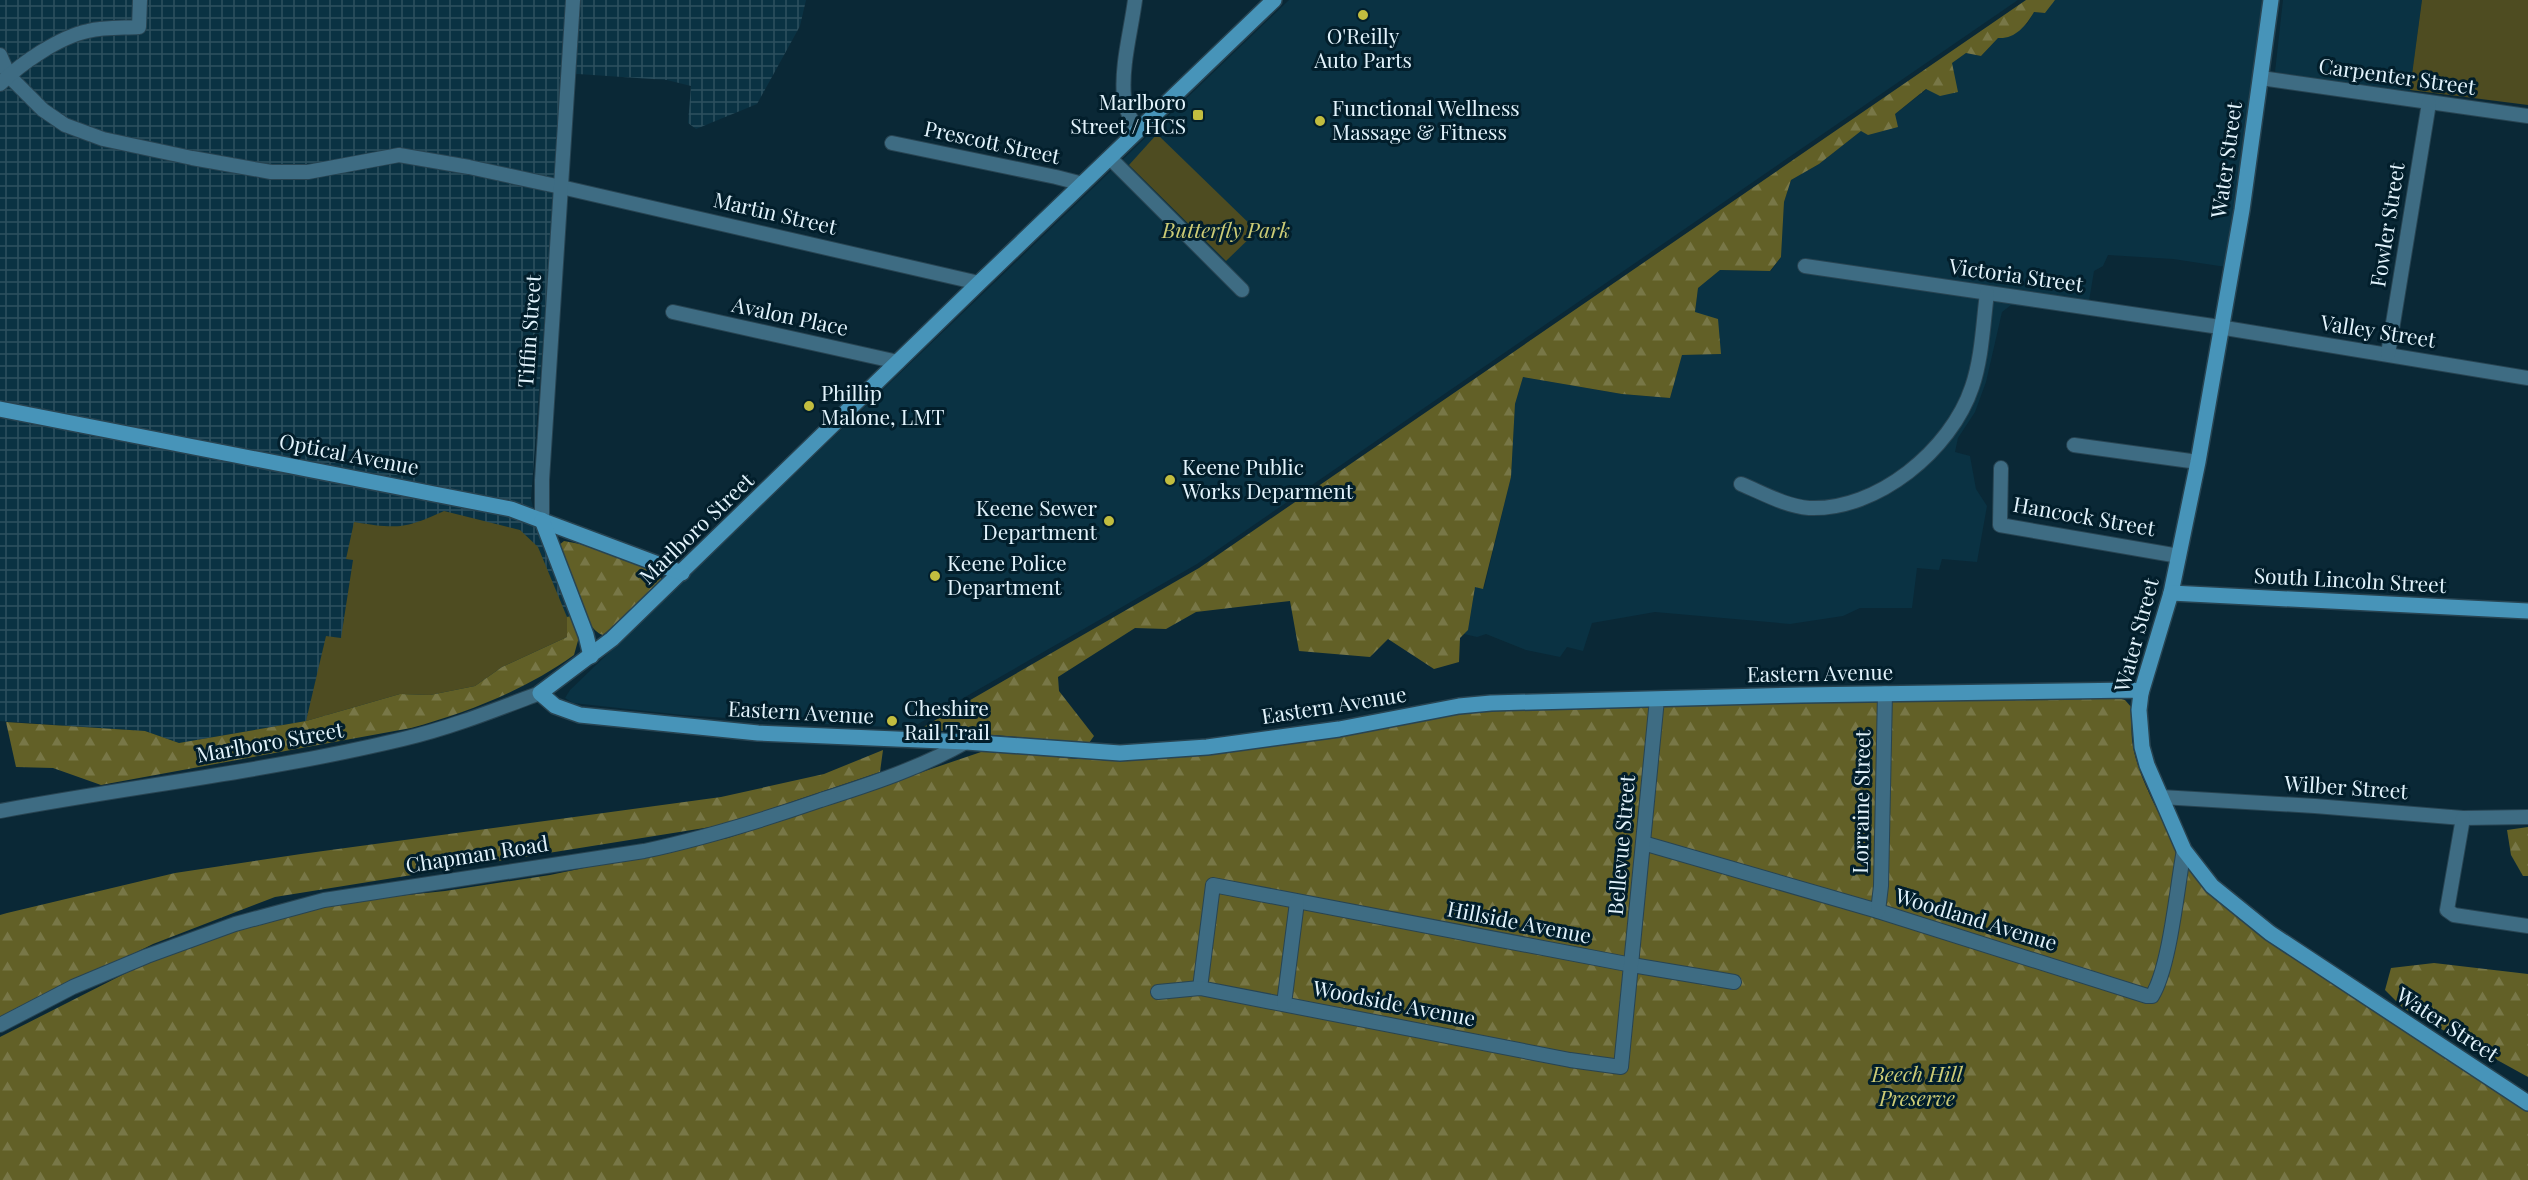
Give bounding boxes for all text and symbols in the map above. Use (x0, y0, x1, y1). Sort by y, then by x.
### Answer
marker: O'Reilly Auto Parts (1356, 8, 1370, 22)
place label: O'Reilly Auto Parts (1313, 21, 1412, 73)
street label: Carpenter Street (2317, 50, 2478, 100)
place label: Marlboro Street / HCS (1070, 87, 1186, 139)
place label: Functional Wellness Massage & Fitness (1332, 93, 1520, 145)
street label: Water Street (2203, 99, 2247, 221)
marker: Marlboro Street / HCS (1191, 108, 1205, 122)
street label: Prescott Street (922, 113, 1063, 169)
marker: Functional Wellness Massage & Fitness (1313, 114, 1327, 128)
street label: Fowler Street (2362, 160, 2410, 289)
street label: Martin Street (711, 184, 840, 240)
park label: Butterfly Park (1161, 215, 1290, 243)
street label: Victoria Street (1946, 251, 2086, 297)
street label: Tiffin Street (510, 273, 546, 388)
street label: Avalon Place (729, 289, 851, 341)
street label: Valley Street (2318, 307, 2438, 353)
place label: Phillip Malone, LMT (821, 378, 945, 430)
marker: Phillip Malone, LMT (802, 399, 816, 413)
street label: Optical Avenue (277, 426, 422, 480)
place label: Keene Public Works Deparment (1181, 452, 1354, 504)
street label: Marlboro Street (632, 465, 759, 589)
marker: Keene Public Works Deparment (1163, 473, 1177, 487)
street label: Hancock Street (2011, 489, 2158, 541)
place label: Keene Sewer Department (976, 493, 1098, 545)
marker: Keene Sewer Department (1102, 514, 1116, 528)
place label: Keene Police Department (947, 548, 1067, 600)
street label: South Lincoln Street (2253, 560, 2448, 598)
marker: Keene Police Department (928, 569, 942, 583)
street label: Water Street (2106, 574, 2164, 696)
street label: Eastern Avenue (1747, 657, 1893, 687)
street label: Eastern Avenue (1259, 679, 1408, 729)
street label: Eastern Avenue (727, 693, 875, 729)
place label: Cheshire Rail Trail (904, 693, 990, 745)
street label: Marlboro Street (194, 714, 346, 768)
marker: Cheshire Rail Trail (885, 714, 899, 728)
street label: Lorraine Street (1845, 729, 1875, 874)
street label: Wilber Street (2282, 768, 2409, 804)
street label: Bellevue Street (1600, 773, 1640, 916)
street label: Chapman Road (403, 828, 550, 878)
street label: Woodland Avenue (1891, 880, 2061, 956)
street label: Hillside Avenue (1445, 893, 1594, 949)
street label: Woodside Avenue (1310, 972, 1478, 1032)
street label: Water Street (2391, 979, 2505, 1067)
park label: Beech Hill Preserve (1871, 1059, 1964, 1111)

